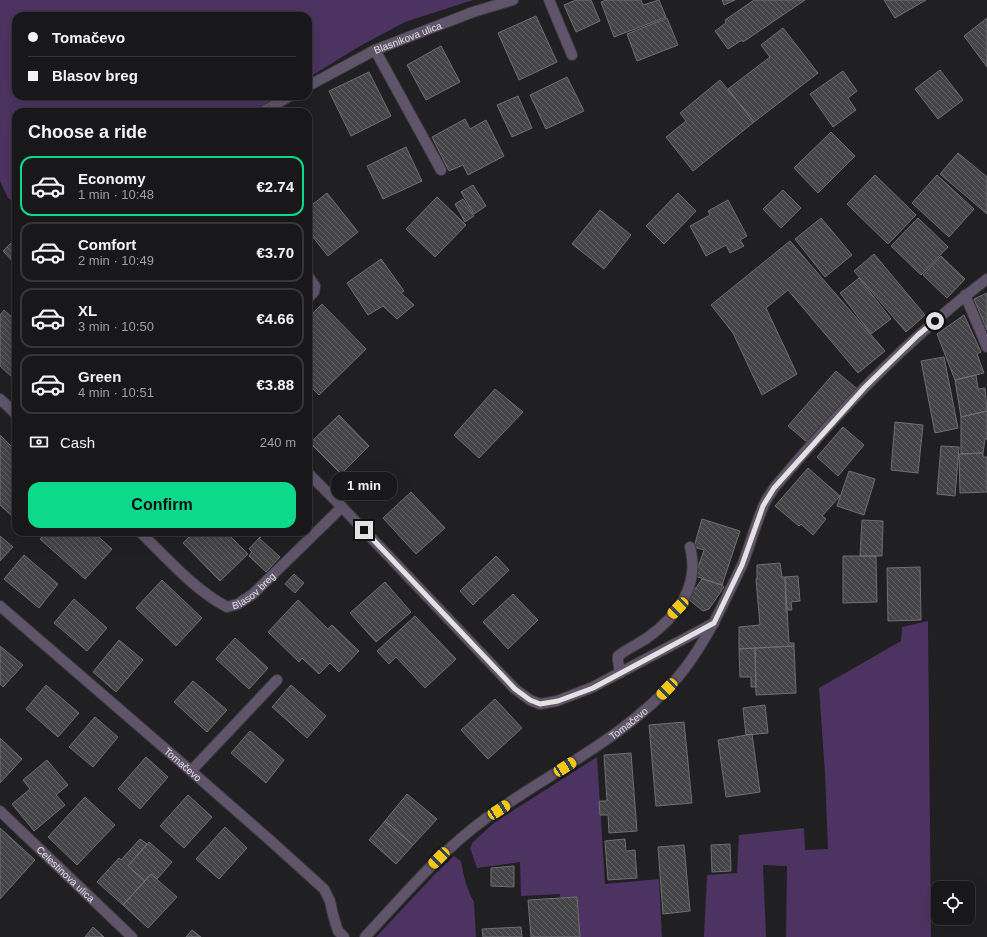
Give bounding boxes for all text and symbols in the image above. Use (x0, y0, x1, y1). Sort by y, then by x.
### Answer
street label: Blasnikova ulica (372, 20, 444, 56)
text: Tomačevo (52, 29, 125, 46)
text: Blasov breg (52, 67, 138, 84)
text: Choose a ride (28, 122, 147, 142)
icon: car (30, 168, 66, 204)
text: Economy (78, 170, 146, 187)
text: €2.74 (256, 178, 294, 195)
text: 1 min · 10:48 (78, 187, 154, 202)
icon: car (30, 234, 66, 270)
text: Comfort (78, 236, 136, 253)
text: €3.70 (256, 244, 294, 261)
text: 2 min · 10:49 (78, 253, 154, 268)
icon: car (30, 300, 66, 336)
text: XL (78, 302, 97, 319)
text: €4.66 (256, 310, 294, 327)
route start (926, 312, 944, 330)
text: 3 min · 10:50 (78, 319, 154, 334)
icon: car (30, 366, 66, 402)
text: Green (78, 368, 121, 385)
text: €3.88 (256, 376, 294, 393)
text: 4 min · 10:51 (78, 385, 154, 400)
icon: cash (28, 431, 50, 453)
text: Cash (60, 434, 95, 451)
text: 240 m (260, 435, 296, 450)
callout: 1 min (331, 472, 397, 500)
text: 1 min (347, 478, 381, 493)
button: Confirm (28, 482, 296, 528)
route end (355, 521, 373, 539)
street label: Blasov breg (231, 570, 278, 611)
car (665, 595, 691, 621)
car (654, 676, 680, 702)
street label: Tomačevo (607, 705, 650, 742)
street label: Tomačevo (162, 746, 204, 784)
car (552, 755, 578, 779)
car (486, 798, 512, 822)
street label: Celestinova ulica (34, 844, 97, 905)
car (426, 845, 452, 871)
map controls (931, 881, 975, 925)
button: locate (931, 881, 975, 925)

